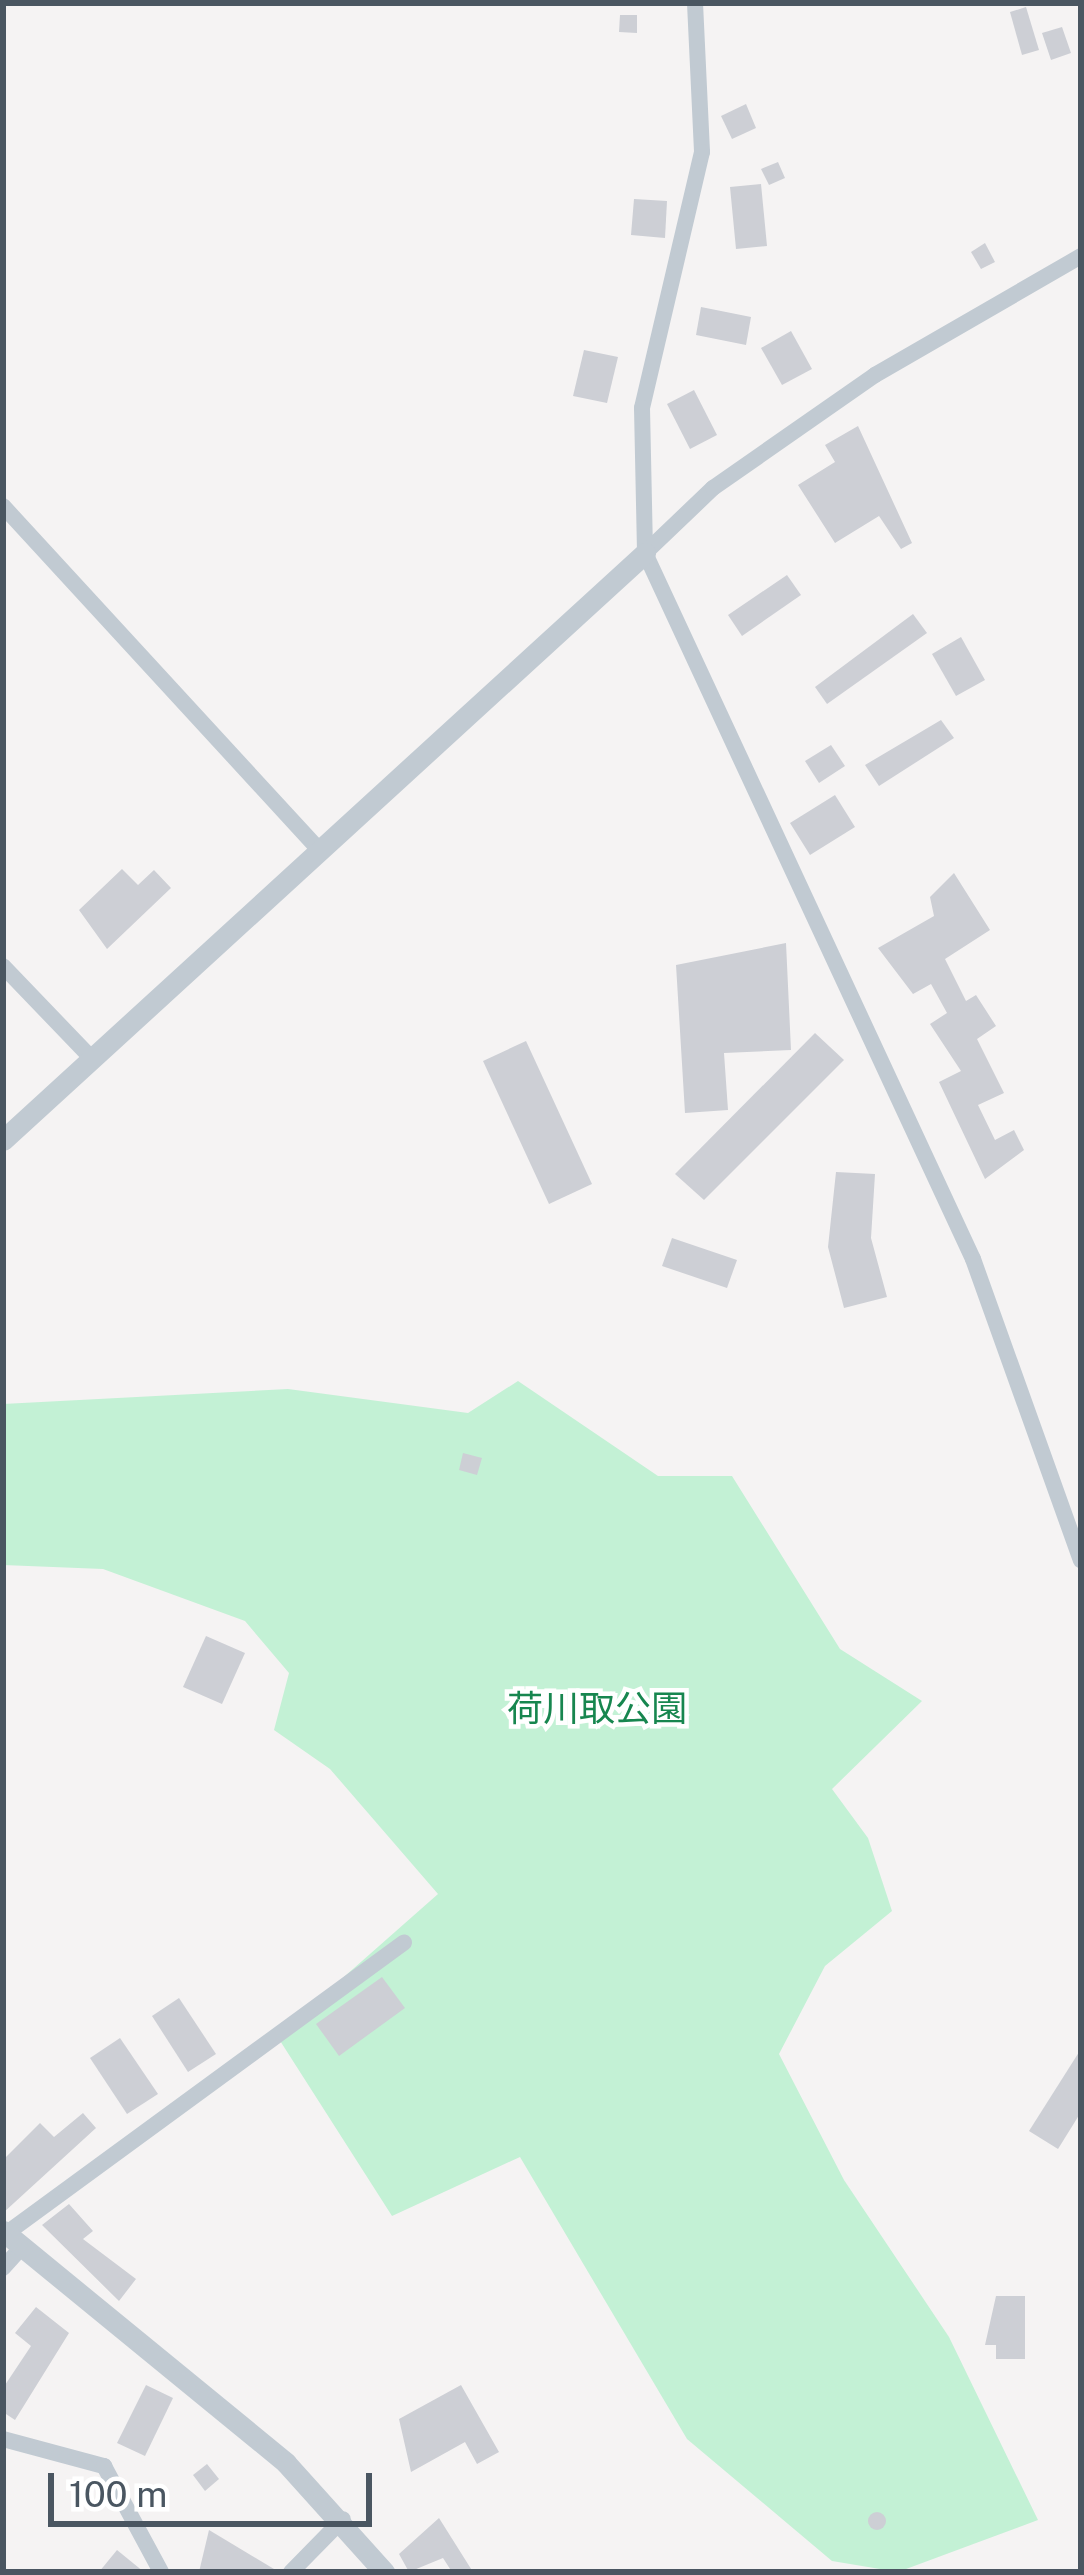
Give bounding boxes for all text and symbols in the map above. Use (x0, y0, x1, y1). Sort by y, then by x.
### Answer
park label: 荷川取公園 (507, 1687, 687, 1731)
scale bar (54, 2449, 378, 2523)
text: 100 m (69, 2473, 167, 2515)

